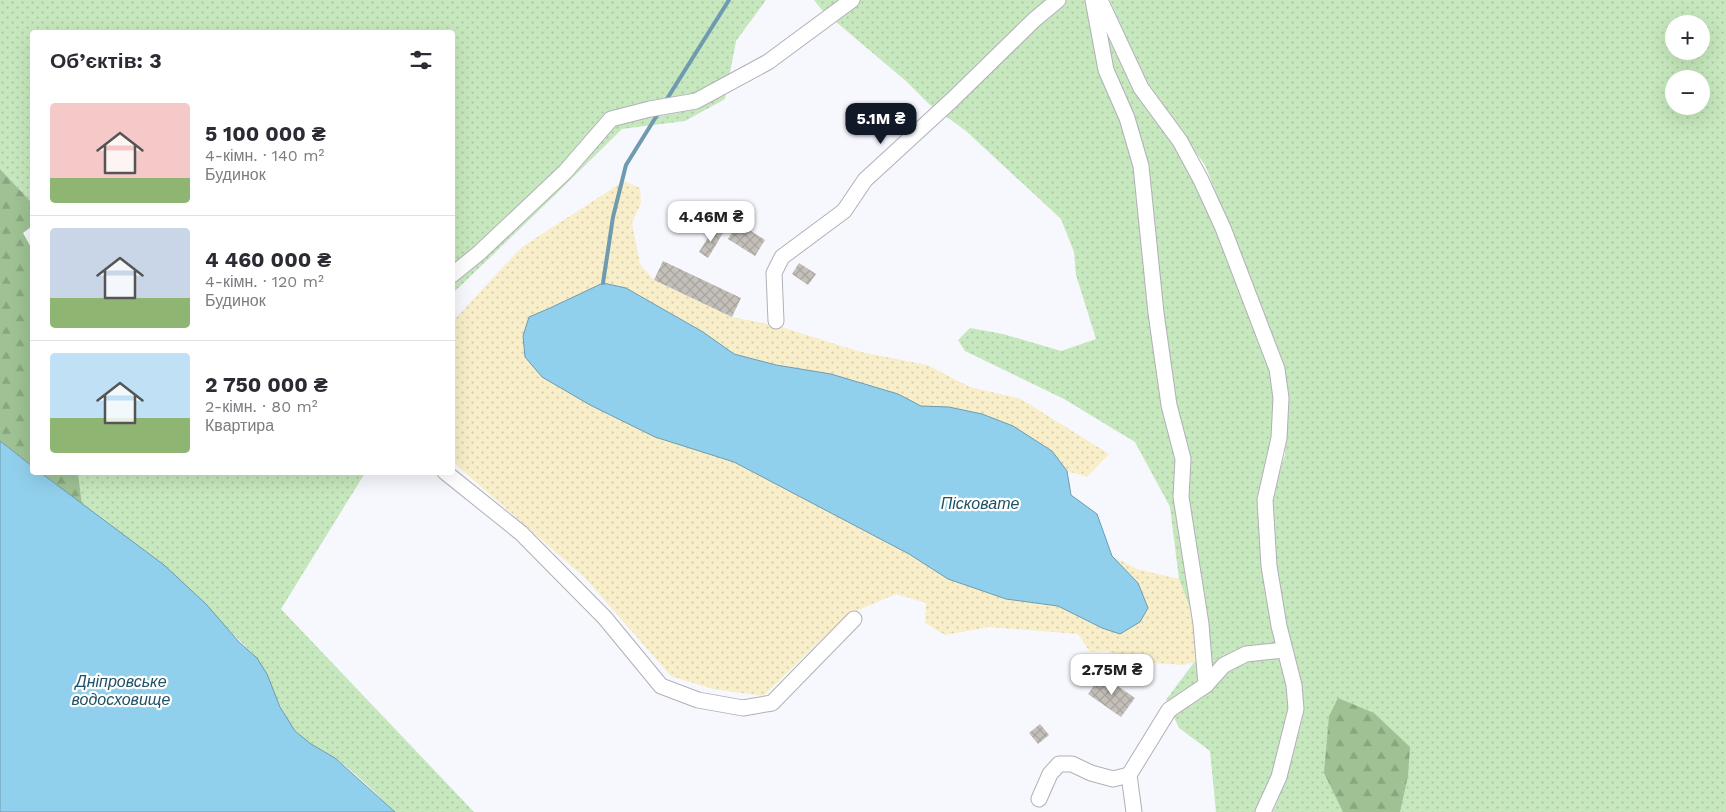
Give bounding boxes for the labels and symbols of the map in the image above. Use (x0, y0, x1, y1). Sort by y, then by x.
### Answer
pin: 5.1M ₴ (840, 102, 922, 145)
pin: 4.46M ₴ (665, 200, 757, 243)
water label: Пісковате (941, 494, 1019, 513)
pin: 2.75M ₴ (1066, 654, 1158, 696)
water label: Дніпровське водосховище (72, 672, 170, 709)

